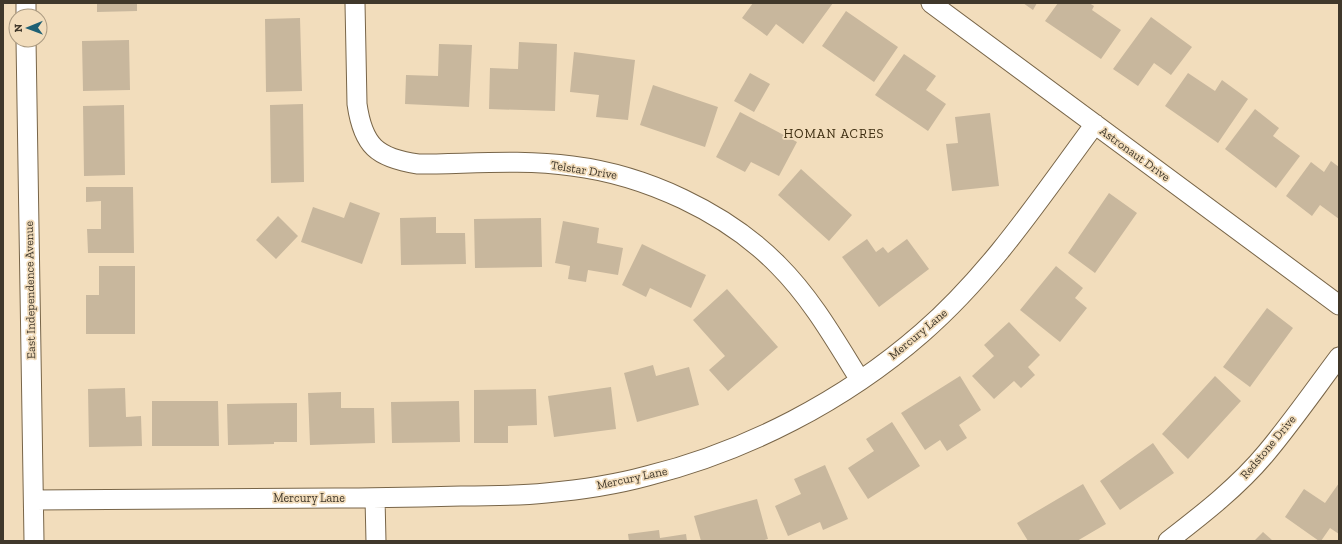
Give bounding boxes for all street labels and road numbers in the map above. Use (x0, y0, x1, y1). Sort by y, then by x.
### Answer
street label: Astronaut Drive (1097, 124, 1173, 184)
street label: Telstar Drive (550, 158, 618, 182)
street label: East Independence Avenue (22, 221, 38, 359)
street label: Mercury Lane (886, 305, 950, 362)
street label: Redstone Drive (1237, 412, 1299, 482)
street label: Mercury Lane (595, 464, 669, 492)
street label: Mercury Lane (273, 491, 345, 505)

